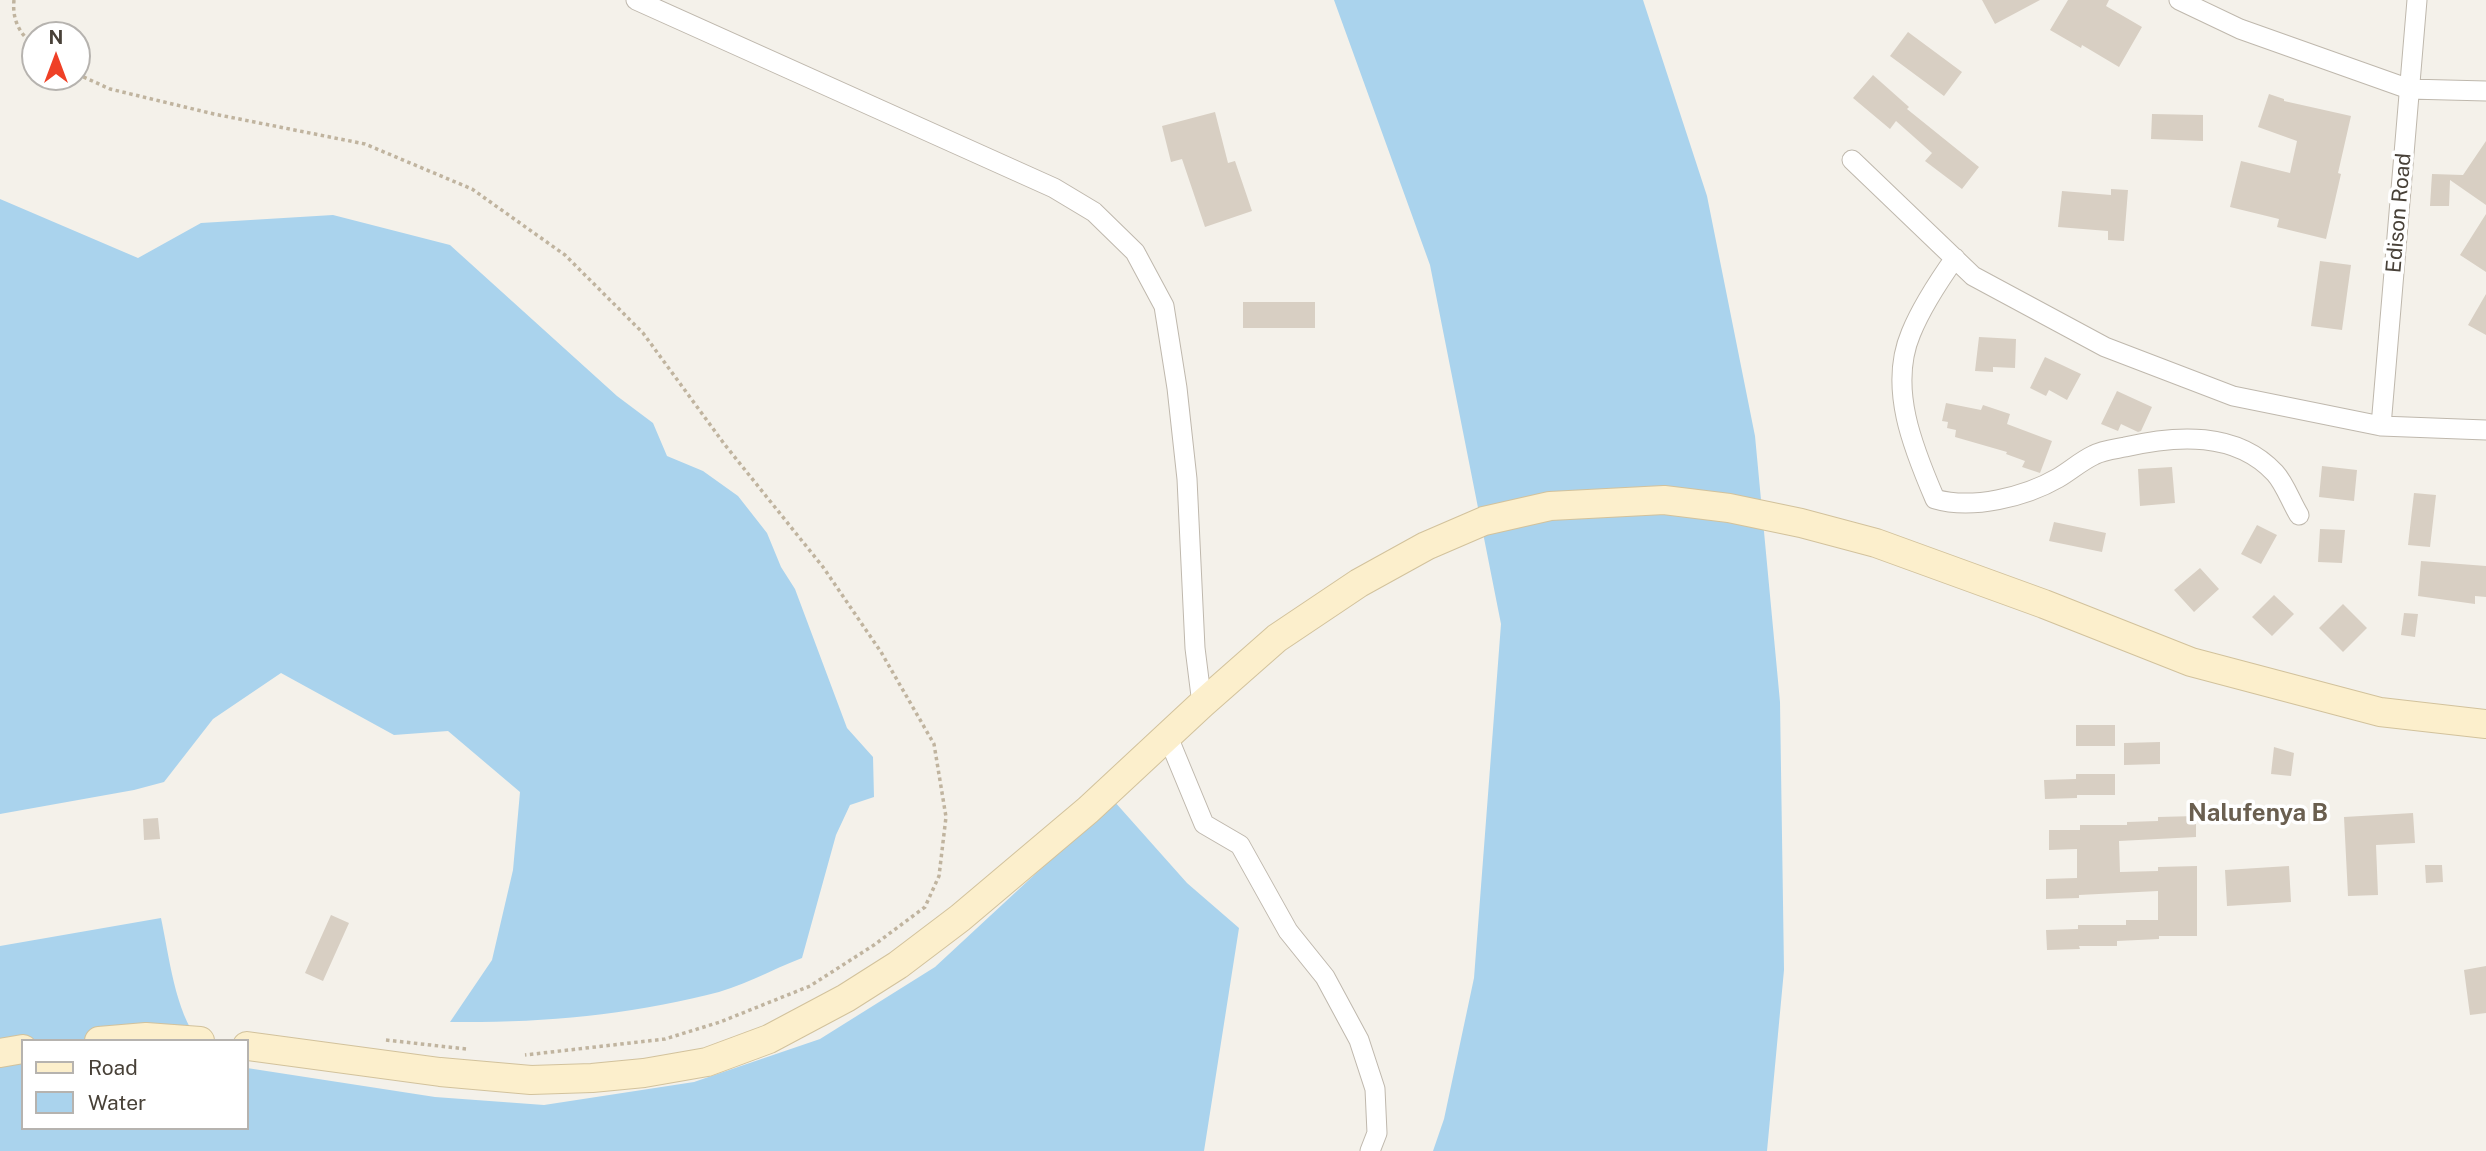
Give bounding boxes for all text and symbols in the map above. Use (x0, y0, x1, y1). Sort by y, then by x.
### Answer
north arrow (21, 21, 91, 91)
text: N (49, 26, 63, 48)
street label: Edison Road (2381, 152, 2417, 274)
district label: Nalufenya B (2188, 800, 2328, 828)
legend (21, 1039, 248, 1130)
text: Road (88, 1055, 138, 1080)
text: Water (88, 1090, 146, 1115)

